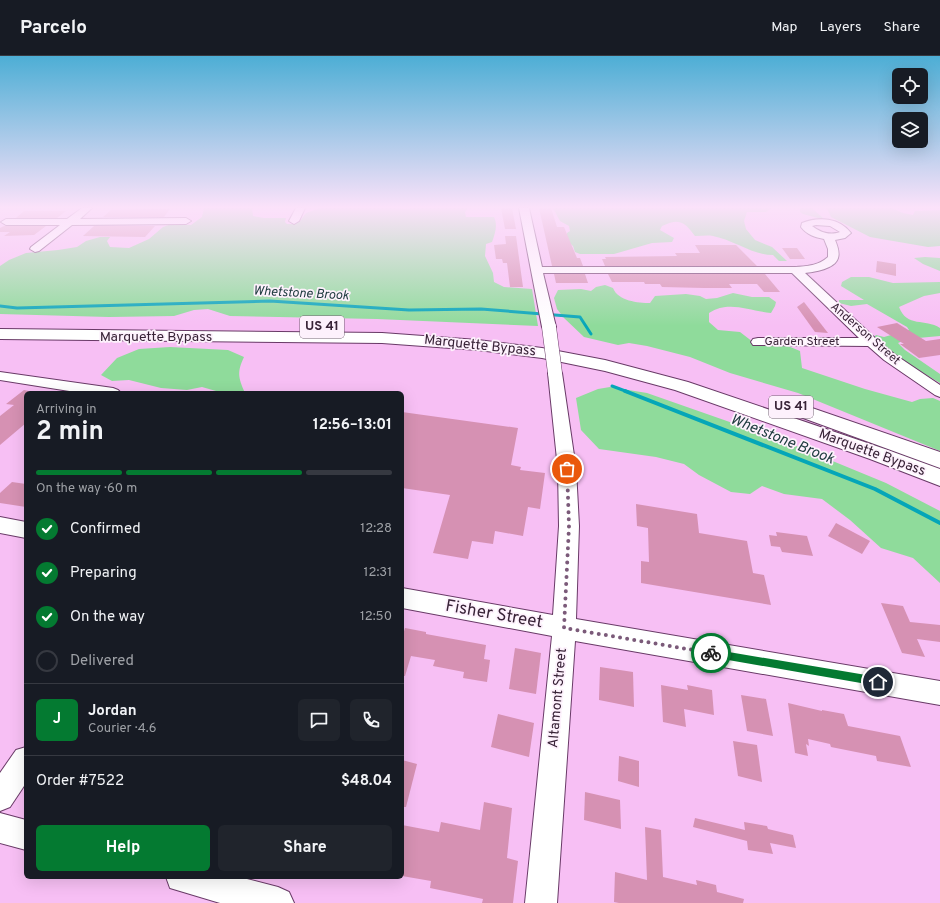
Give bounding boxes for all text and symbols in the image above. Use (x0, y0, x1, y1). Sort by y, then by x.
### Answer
text: Parcelo (20, 16, 87, 40)
text: Map (771, 19, 797, 36)
text: Layers (819, 19, 861, 36)
text: Share (883, 19, 920, 36)
map controls (892, 68, 928, 148)
button: locate (892, 68, 928, 104)
button: layers (892, 112, 928, 148)
water label: Whetstone Brook (253, 284, 350, 305)
street label: Anderson Street (827, 299, 903, 369)
road number: US 41 (300, 316, 344, 338)
street label: Marquette Bypass (100, 329, 212, 346)
street label: Marquette Bypass (423, 332, 537, 360)
street label: Garden Street (764, 334, 840, 350)
road number: US 41 (769, 396, 813, 418)
text: Arriving in (36, 402, 97, 418)
water label: Whetstone Brook (727, 411, 837, 470)
text: 2 min (36, 416, 104, 449)
text: 12:56–13:01 (313, 416, 392, 435)
street label: Marquette Bypass (816, 426, 928, 480)
pin (550, 452, 584, 486)
icon: bag (556, 458, 578, 480)
text: On the way · 60 m (36, 481, 137, 497)
icon: check (36, 518, 58, 540)
text: Confirmed (70, 520, 141, 539)
text: 12:28 (360, 521, 392, 537)
icon: check (36, 562, 58, 584)
text: Preparing (70, 564, 137, 583)
text: 12:31 (364, 565, 392, 581)
street label: Fisher Street (444, 596, 544, 634)
icon: check (36, 606, 58, 628)
text: On the way (70, 608, 145, 627)
text: 12:50 (360, 609, 392, 625)
courier (691, 633, 731, 673)
icon: bike (700, 642, 722, 664)
street label: Altamont Street (545, 647, 571, 749)
text: Delivered (70, 652, 134, 671)
pin (861, 665, 895, 699)
icon: home (867, 671, 889, 693)
button: chat (298, 699, 340, 741)
button: phone (350, 699, 392, 741)
text: Jordan (88, 702, 137, 721)
text: J (53, 710, 61, 729)
text: Courier · 4.6 (88, 721, 156, 737)
text: Order #7522 (36, 772, 124, 791)
text: $48.04 (341, 772, 392, 791)
button: Help (36, 825, 210, 871)
button: Share (218, 825, 392, 871)

